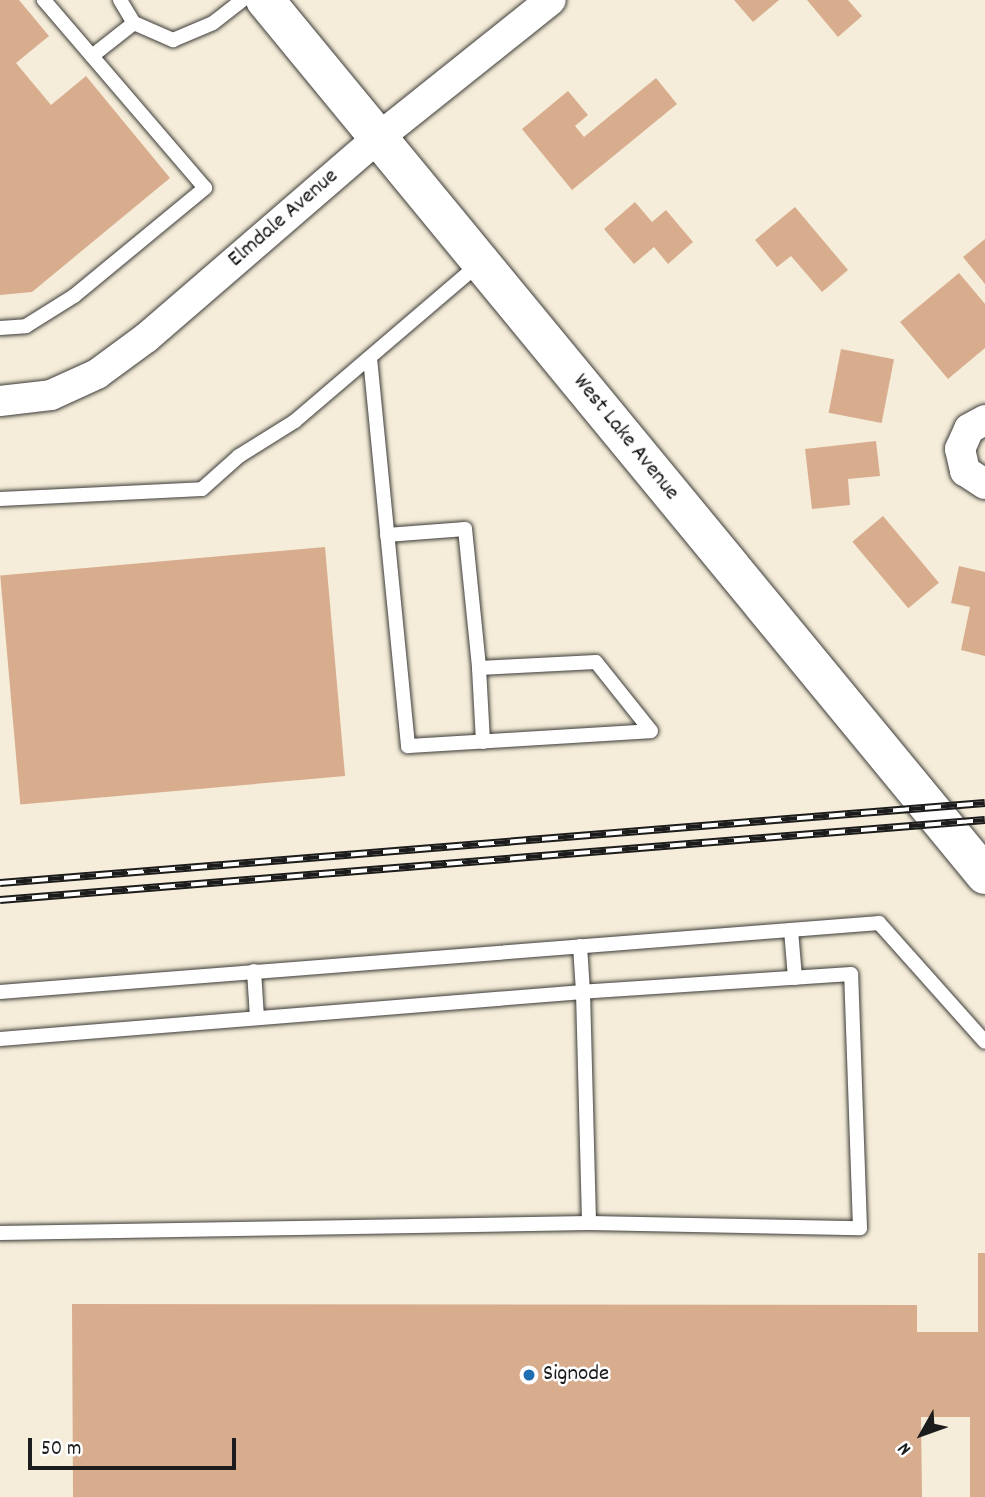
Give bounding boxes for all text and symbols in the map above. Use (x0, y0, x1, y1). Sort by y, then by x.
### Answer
street label: Elmdale Avenue (223, 164, 345, 274)
street label: West Lake Avenue (566, 369, 684, 507)
place label: Signode (543, 1361, 609, 1389)
marker: Signode (521, 1367, 537, 1383)
north arrow (887, 1399, 957, 1469)
scale bar (32, 1424, 240, 1468)
text: 50 m (41, 1435, 81, 1465)
text: N (892, 1436, 919, 1460)

